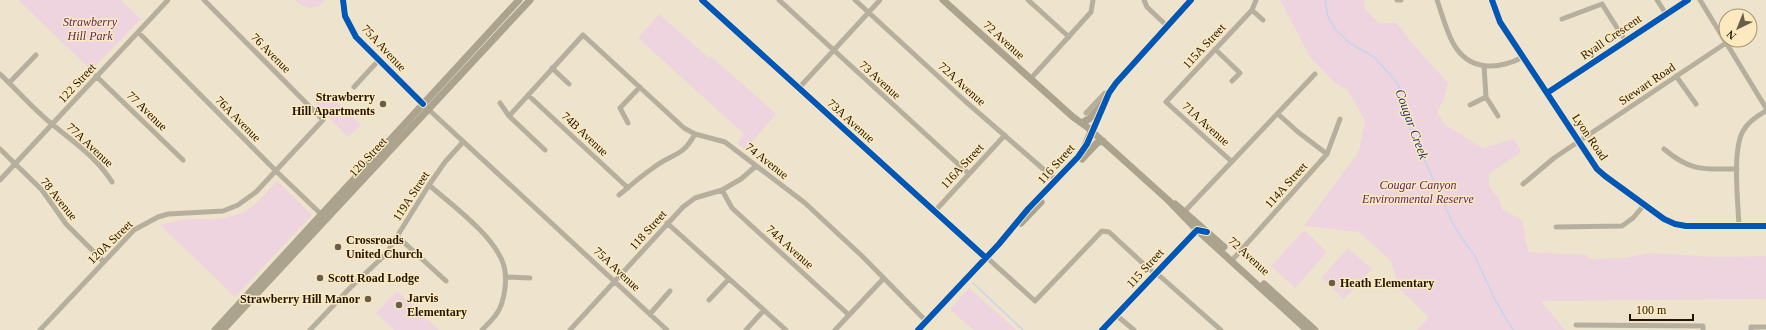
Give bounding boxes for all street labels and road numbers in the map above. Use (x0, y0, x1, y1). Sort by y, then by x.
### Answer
street label: Ryall Crescent (1578, 11, 1645, 63)
street label: 72 Avenue (980, 18, 1028, 62)
street label: 115A Street (1180, 20, 1229, 71)
street label: 75A Avenue (359, 22, 409, 74)
street label: 76 Avenue (248, 30, 294, 76)
street label: 73 Avenue (856, 58, 904, 102)
street label: 72A Avenue (935, 59, 989, 109)
street label: 122 Street (55, 60, 99, 106)
street label: Stewart Road (1616, 60, 1678, 108)
street label: 77 Avenue (124, 88, 170, 134)
street label: 76A Avenue (212, 93, 264, 145)
street label: 73A Avenue (824, 96, 878, 146)
street label: 71A Avenue (1179, 99, 1233, 149)
street label: 74B Avenue (559, 109, 611, 159)
street label: Lyon Road (1569, 111, 1611, 163)
street label: 77A Avenue (64, 120, 116, 170)
street label: 120 Street (346, 134, 390, 180)
street label: 74 Avenue (743, 140, 791, 182)
street label: 116A Street (938, 140, 987, 191)
street label: 116 Street (1035, 141, 1078, 187)
street label: 114A Street (1262, 159, 1311, 211)
street label: 119A Street (390, 168, 433, 224)
street label: 78 Avenue (38, 175, 80, 223)
street label: 118 Street (627, 207, 670, 253)
street label: 120A Street (85, 217, 136, 267)
street label: 74A Avenue (763, 222, 817, 272)
street label: 72 Avenue (1225, 234, 1273, 278)
street label: 75A Avenue (591, 244, 643, 294)
street label: 115 Street (1123, 245, 1167, 291)

